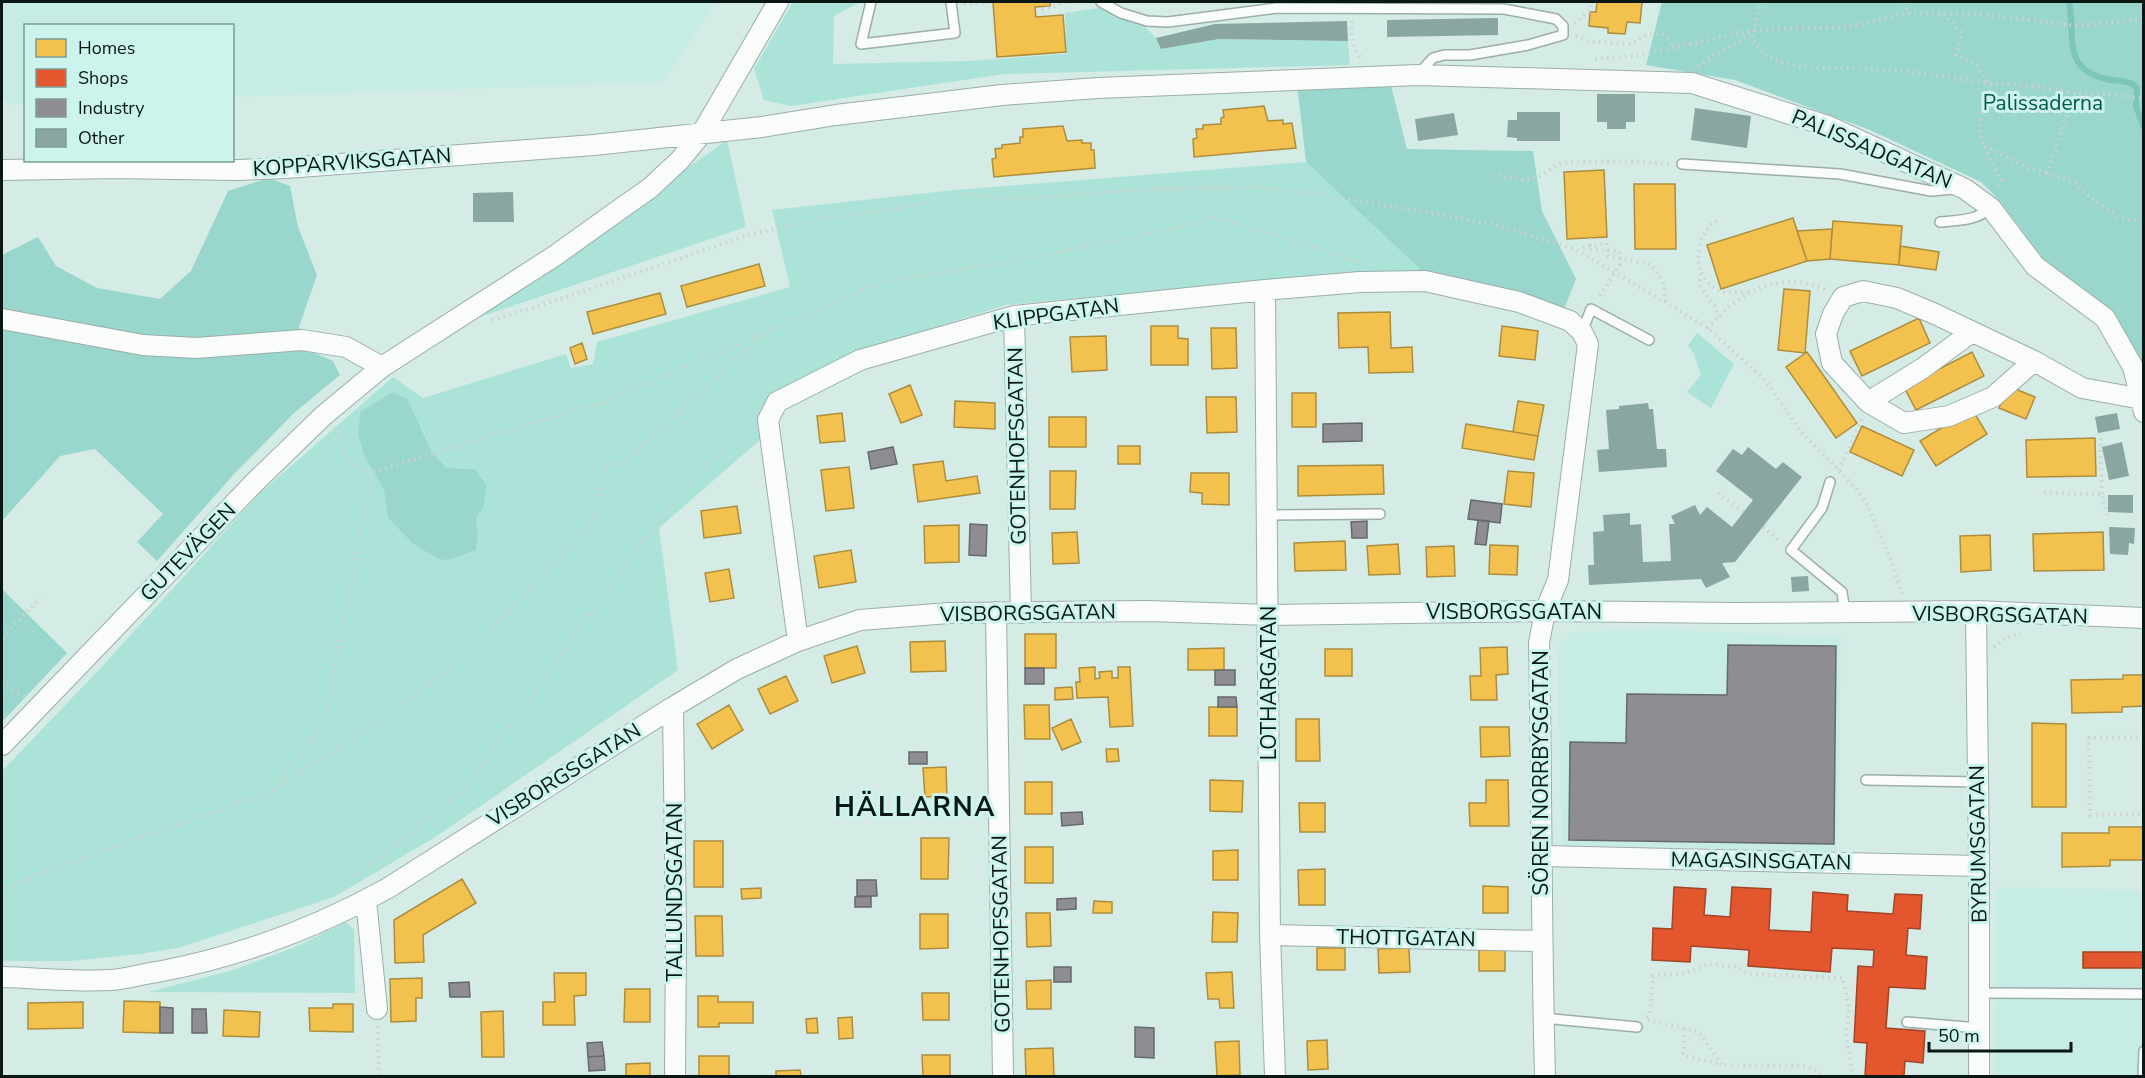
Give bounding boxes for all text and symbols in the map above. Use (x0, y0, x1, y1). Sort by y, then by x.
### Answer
legend (24, 24, 234, 162)
text: Homes (78, 36, 135, 60)
text: Shops (78, 66, 128, 90)
park label: Palissaderna (1983, 89, 2103, 117)
text: Industry (78, 96, 145, 120)
street label: PALISSADGATAN (1788, 103, 1956, 195)
text: Other (78, 126, 125, 150)
street label: KOPPARVIKSGATAN (252, 141, 452, 183)
street label: KLIPPGATAN (991, 291, 1121, 337)
street label: GOTENHOFSGATAN (1001, 347, 1033, 545)
street label: GUTEVÄGEN (134, 497, 242, 607)
street label: VISBORGSGATAN (939, 597, 1116, 629)
street label: VISBORGSGATAN (1425, 598, 1602, 626)
street label: VISBORGSGATAN (1911, 599, 2088, 631)
street label: LOTHARGATAN (1255, 606, 1283, 760)
street label: SÖREN NORRBYSGATAN (1527, 650, 1555, 896)
street label: VISBORGSGATAN (481, 716, 646, 834)
street label: BYRUMSGATAN (1963, 765, 1993, 923)
district label: HÄLLARNA (834, 789, 996, 826)
street label: TALLUNDSGATAN (661, 803, 689, 981)
street label: GOTENHOFSGATAN (985, 835, 1017, 1033)
street label: MAGASINSGATAN (1670, 845, 1852, 877)
street label: THOTTGATAN (1336, 923, 1476, 953)
scale bar (1929, 1015, 2072, 1053)
text: 50 m (1938, 1024, 1980, 1048)

